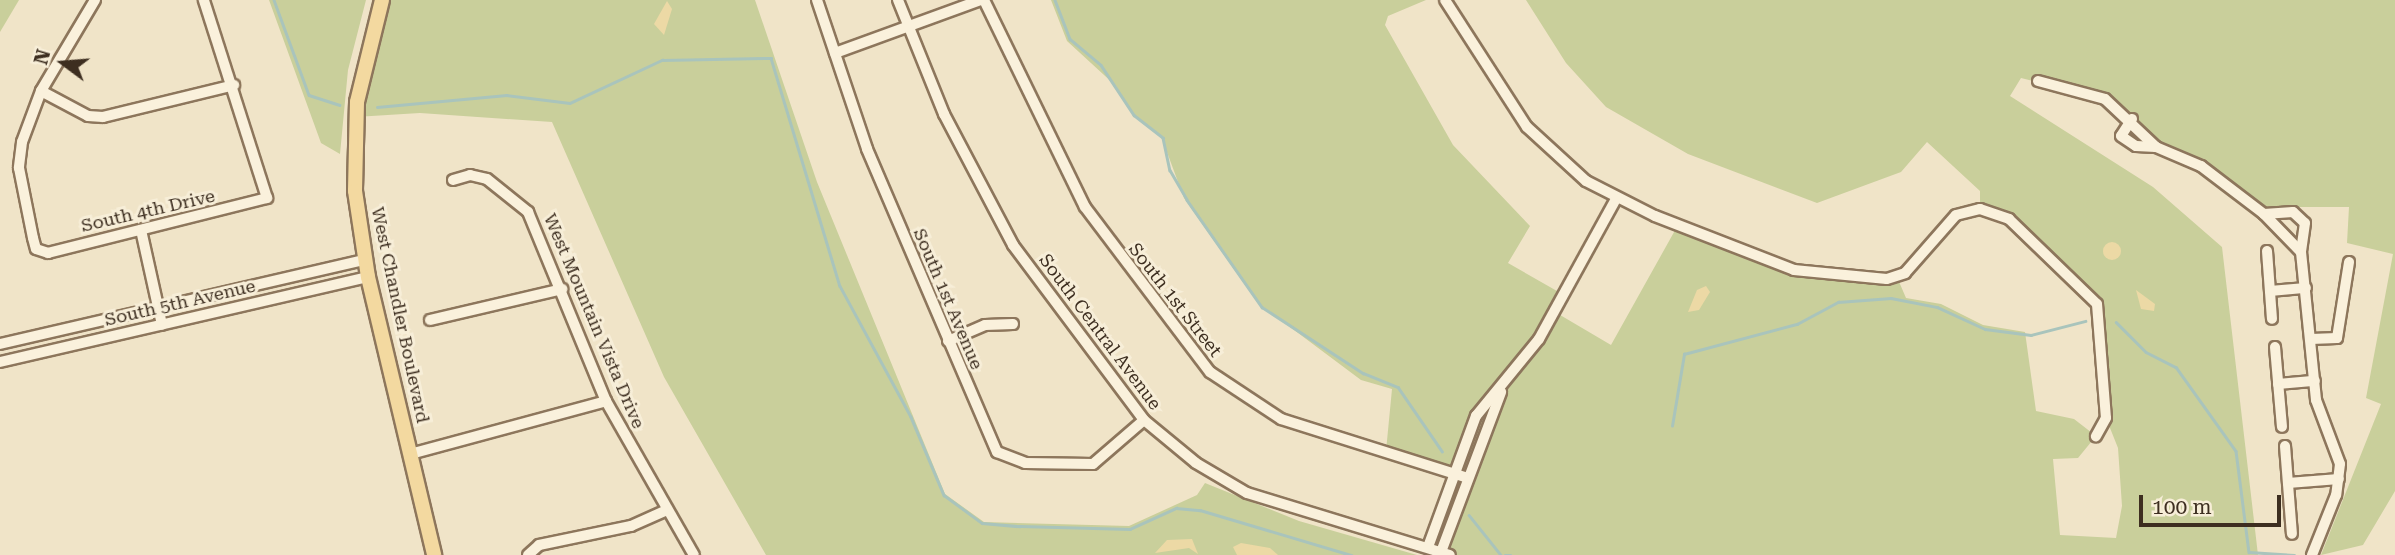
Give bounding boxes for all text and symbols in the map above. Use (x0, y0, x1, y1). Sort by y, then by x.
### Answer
north arrow (28, 28, 98, 98)
text: N (29, 47, 55, 67)
street label: South 4th Drive (79, 185, 217, 237)
street label: West Chandler Boulevard (367, 205, 433, 425)
street label: West Mountain Vista Drive (539, 210, 649, 432)
street label: South 1st Avenue (909, 225, 987, 373)
street label: South 1st Street (1124, 239, 1226, 361)
street label: South Central Avenue (1034, 250, 1166, 414)
street label: South 5th Avenue (102, 275, 258, 331)
scale bar (2143, 482, 2285, 526)
text: 100 m (2152, 495, 2212, 519)

